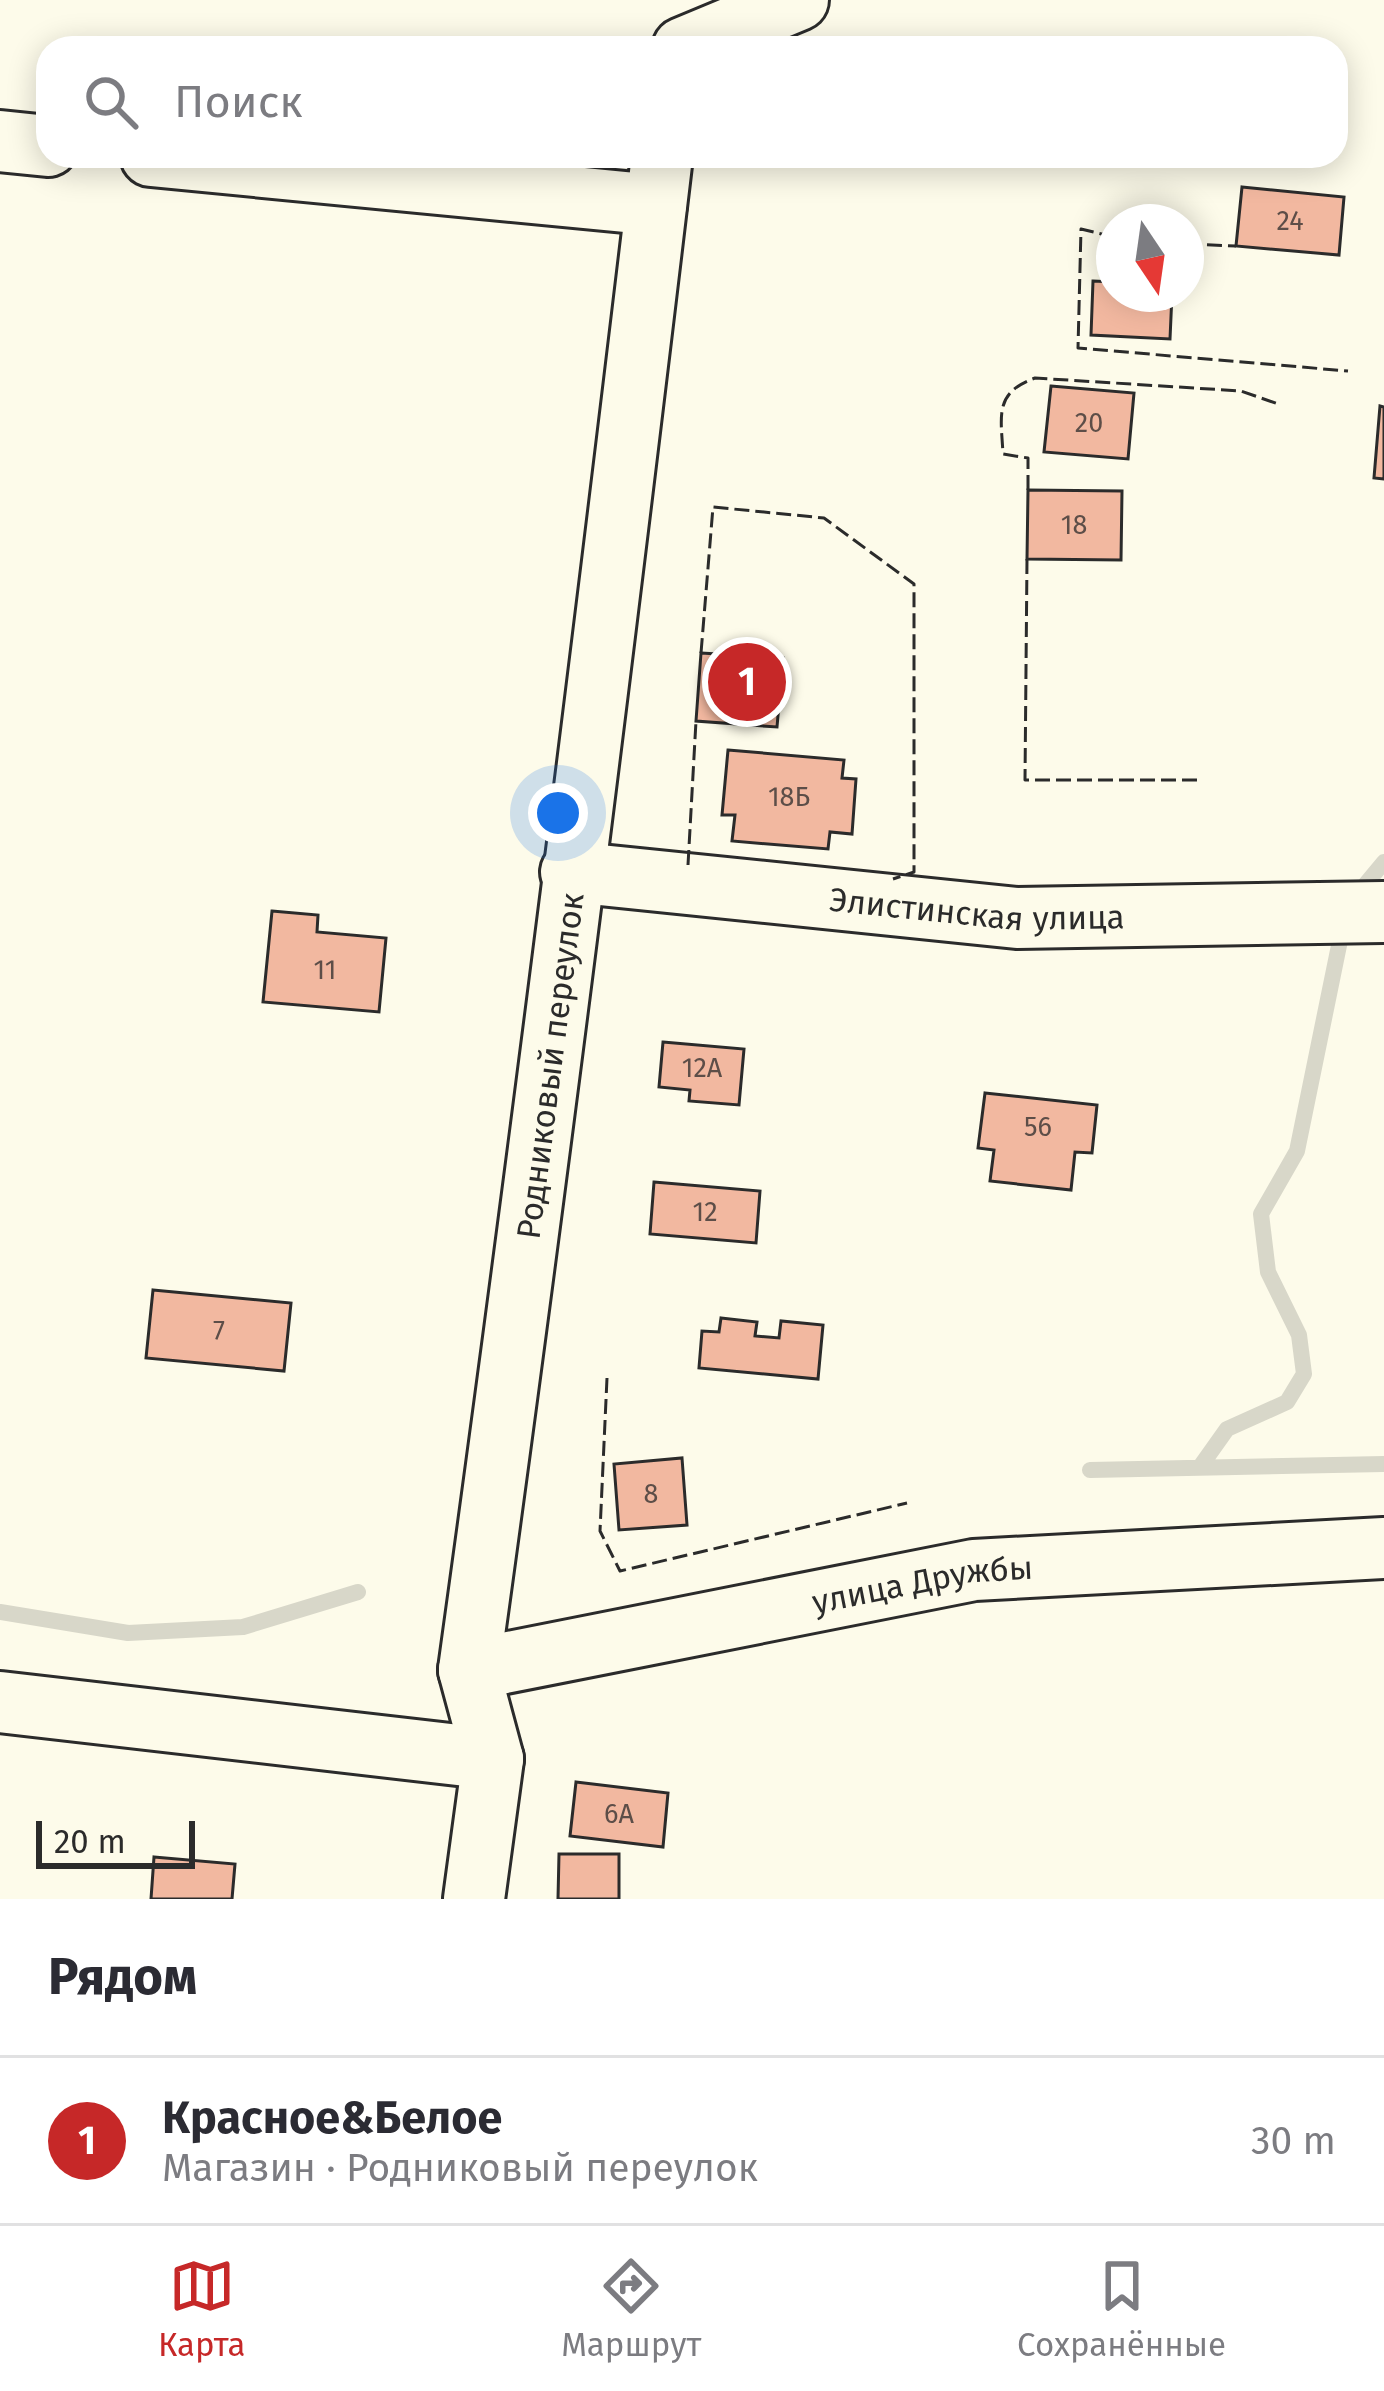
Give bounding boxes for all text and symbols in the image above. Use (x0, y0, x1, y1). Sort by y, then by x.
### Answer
search box (36, 36, 1348, 168)
icon: search (78, 69, 144, 135)
text: Поиск (174, 75, 303, 129)
north arrow (1096, 204, 1204, 312)
house number: 24 (1277, 205, 1304, 237)
house number: 20 (1075, 407, 1103, 439)
house number: 18 (1061, 509, 1087, 541)
pin: 1 (708, 637, 786, 727)
house number: 18Б (768, 781, 810, 813)
your location (528, 783, 588, 843)
street label: Элистинская улица (828, 880, 1125, 940)
street label: Родниковый переулок (508, 890, 593, 1241)
house number: 11 (313, 954, 337, 986)
house number: 12А (682, 1052, 723, 1084)
house number: 56 (1024, 1111, 1052, 1143)
house number: 12 (692, 1196, 718, 1228)
house number: 7 (213, 1315, 225, 1347)
house number: 8 (644, 1478, 658, 1510)
street label: улица Дружбы (809, 1548, 1034, 1623)
house number: 6А (604, 1798, 634, 1830)
scale bar (36, 1815, 195, 1868)
text: 20 m (54, 1822, 126, 1862)
text: Рядом (48, 1946, 197, 2008)
text: Красное&Белое (162, 2091, 502, 2145)
text: 1 (78, 2118, 96, 2164)
text: 30 m (1251, 2118, 1336, 2164)
text: Магазин · Родниковый переулок (162, 2145, 758, 2191)
tab: Карта (158, 2253, 245, 2365)
tab: Маршрут (561, 2253, 701, 2365)
tab: Сохранённые (1017, 2253, 1226, 2365)

